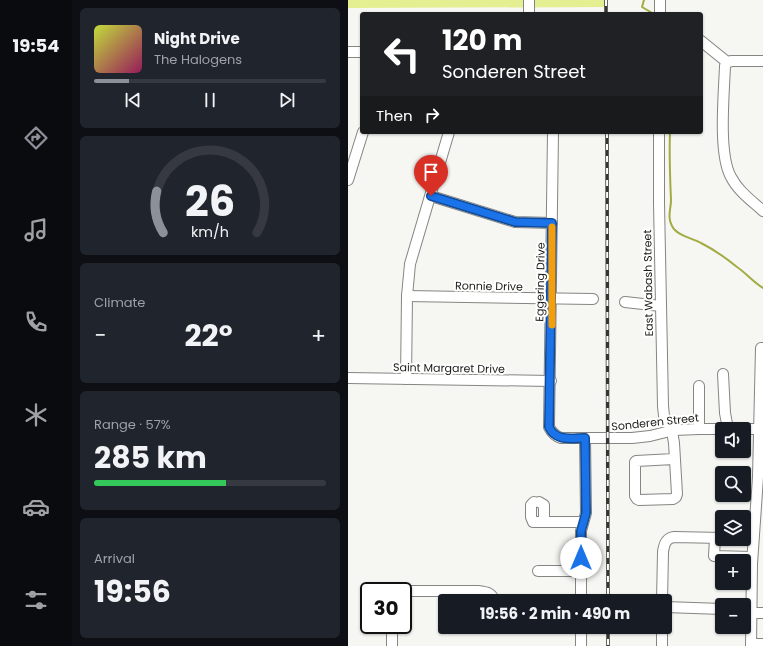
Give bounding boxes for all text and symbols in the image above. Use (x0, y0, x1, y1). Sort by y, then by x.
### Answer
text: 120 m (442, 21, 522, 60)
text: Night Drive (154, 28, 240, 49)
icon: left (376, 28, 428, 80)
text: 19:54 (13, 33, 59, 58)
text: The Halogens (154, 50, 242, 69)
text: Sonderen Street (442, 59, 586, 84)
icon: previous (122, 89, 144, 111)
icon: pause (199, 89, 221, 111)
icon: next (276, 89, 298, 111)
icon: right (421, 104, 443, 126)
text: Then (376, 105, 413, 126)
icon: directions (22, 124, 50, 152)
pin (414, 155, 448, 196)
icon: arrive (420, 161, 442, 183)
text: 26 (185, 172, 235, 231)
icon: music (22, 216, 50, 244)
text: km/h (191, 222, 229, 242)
street label: East Wabash Street (639, 230, 657, 336)
street label: Eggering Drive (531, 242, 549, 322)
street label: Ronnie Drive (455, 277, 523, 295)
text: Climate (94, 293, 145, 312)
icon: phone (22, 308, 50, 336)
text: 22° (184, 314, 233, 357)
text: − (94, 320, 106, 351)
text: + (311, 320, 326, 351)
street label: Saint Margaret Drive (393, 359, 505, 377)
icon: climate (22, 401, 50, 429)
street label: Sonderen Street (610, 409, 700, 435)
text: Range · 57% (94, 415, 171, 434)
map controls (715, 422, 751, 634)
button: sound (715, 422, 751, 458)
text: 285 km (94, 436, 207, 479)
button: search (715, 466, 751, 502)
icon: car (22, 493, 50, 521)
button: layers (715, 510, 751, 546)
position arrow (560, 537, 602, 579)
text: Arrival (94, 549, 135, 568)
button: + (715, 554, 751, 590)
text: 19:56 (94, 570, 171, 613)
speed limit sign: 30 (360, 582, 412, 634)
icon: filters (22, 586, 50, 614)
button: − (715, 598, 751, 634)
text: 19:56 · 2 min · 490 m (480, 603, 630, 624)

